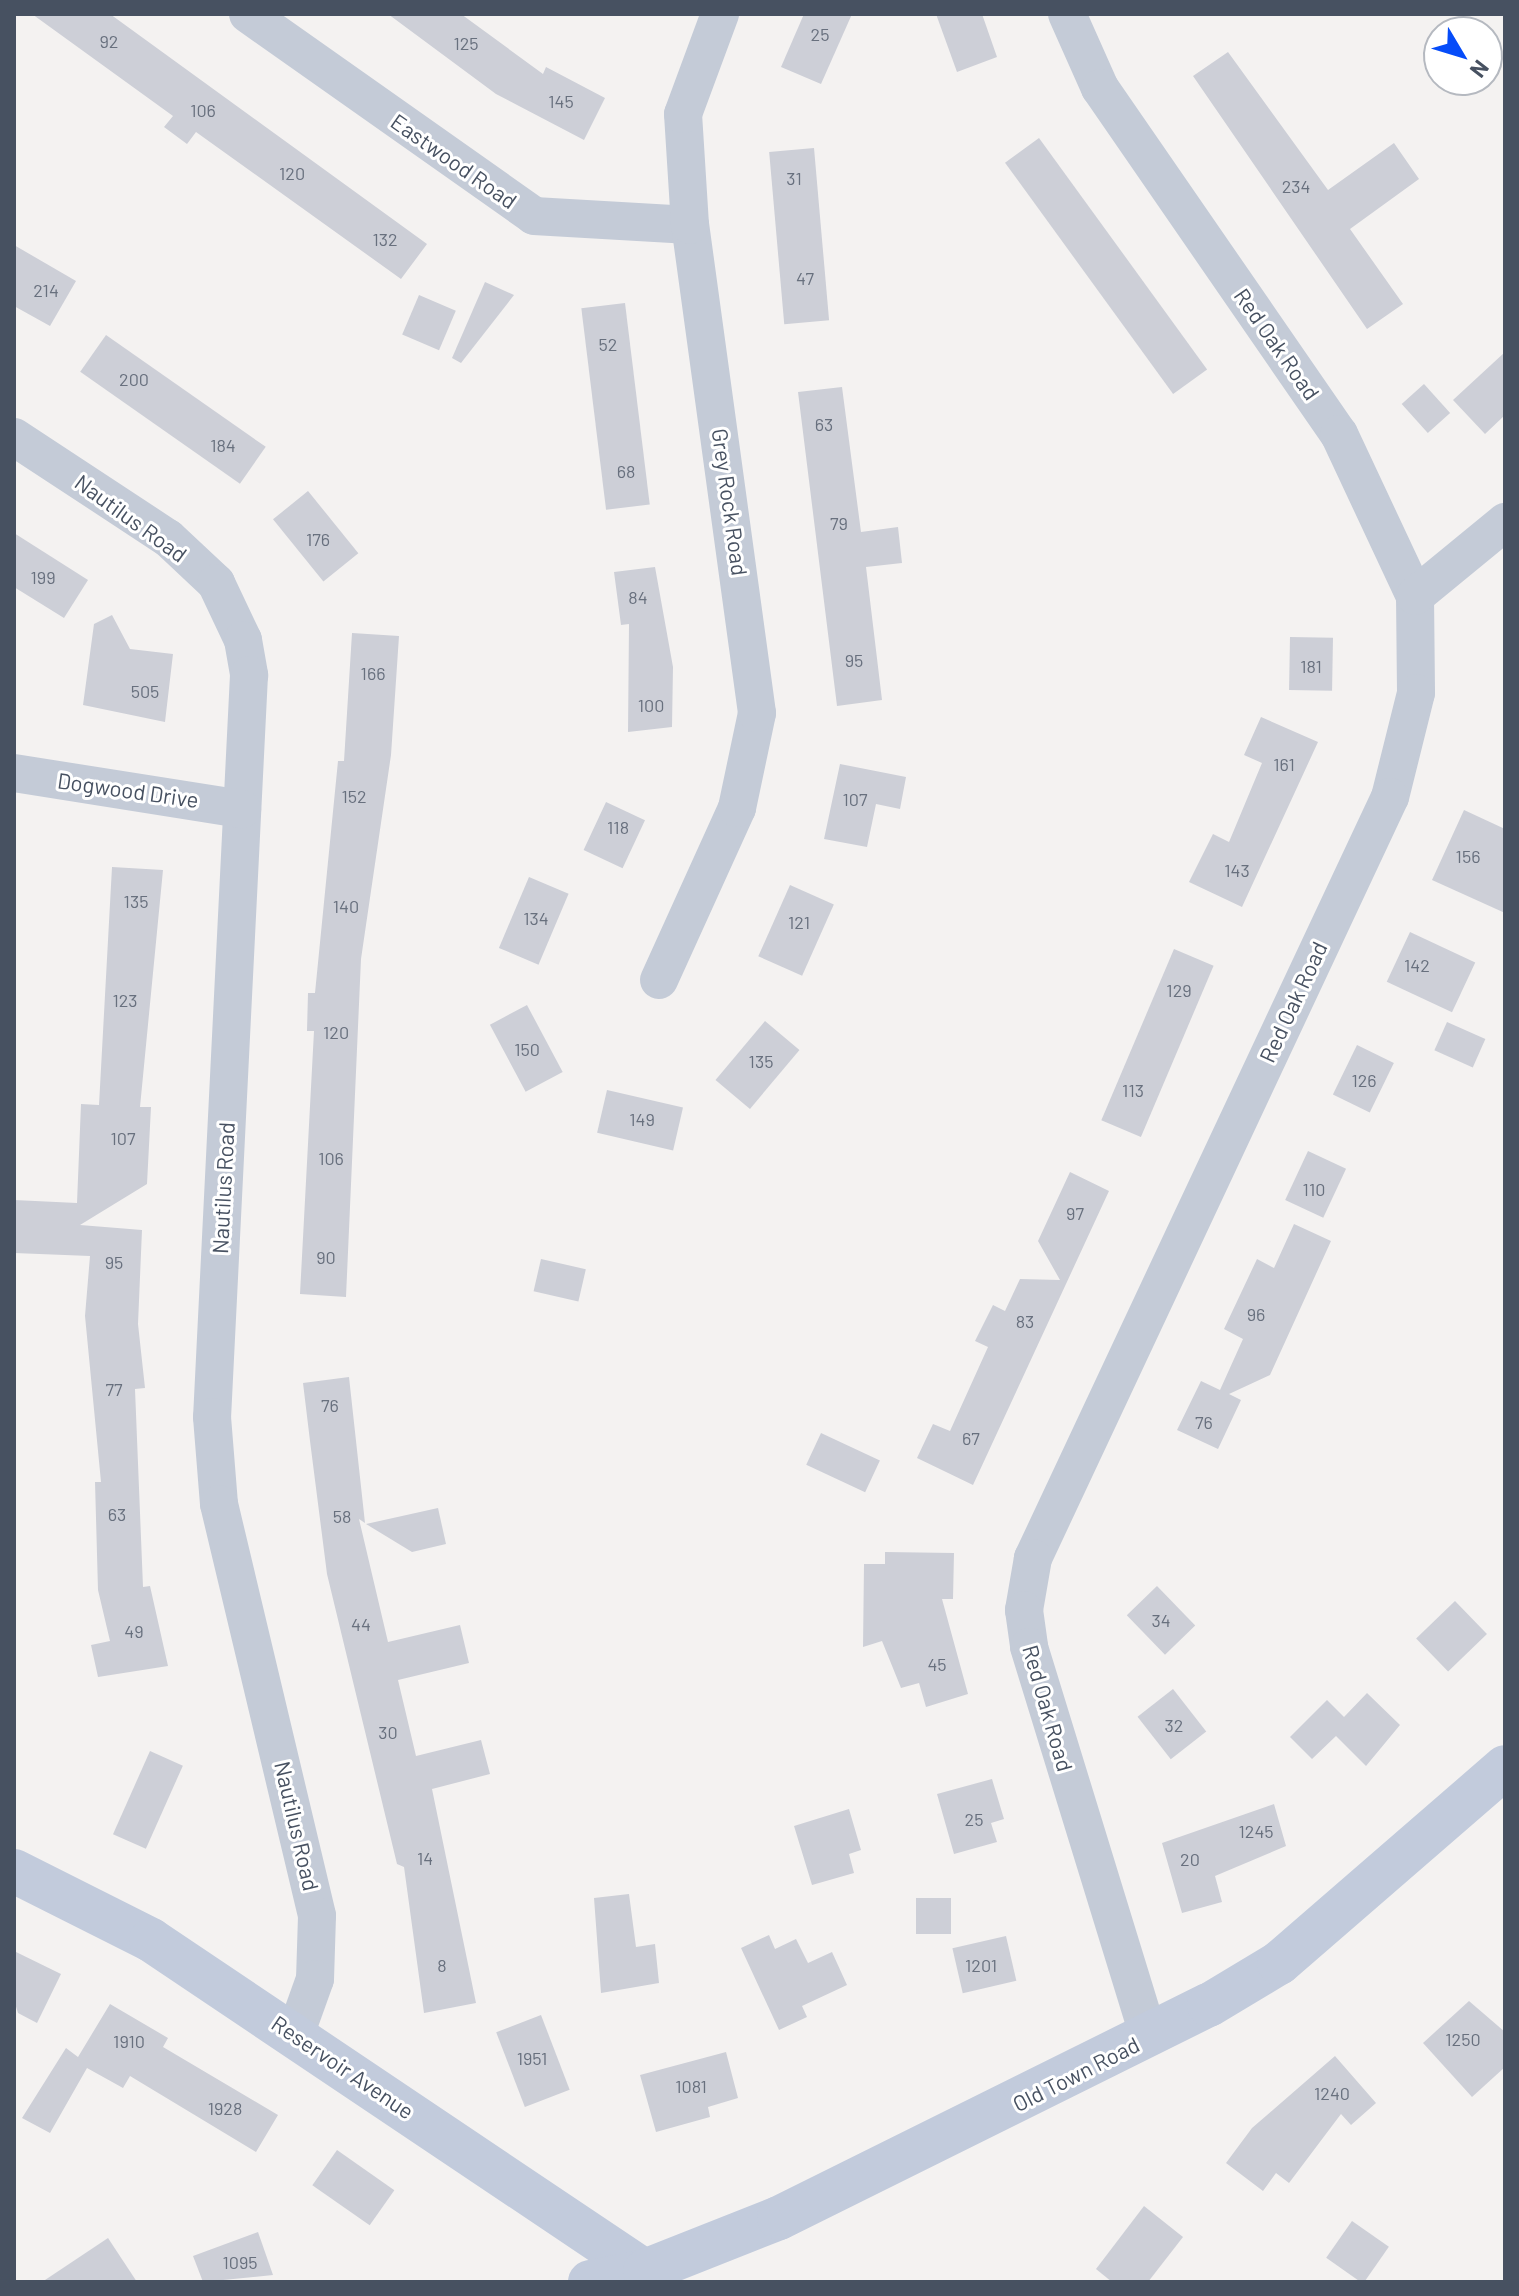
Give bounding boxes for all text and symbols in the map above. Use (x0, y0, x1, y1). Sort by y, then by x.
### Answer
north arrow (1423, 16, 1503, 96)
house number: 25 (811, 23, 829, 45)
house number: 92 (99, 30, 119, 52)
house number: 125 (453, 32, 479, 54)
text: N (1466, 56, 1495, 83)
house number: 145 (548, 90, 574, 112)
house number: 106 (190, 99, 216, 121)
street label: Eastwood Road (386, 108, 522, 214)
house number: 120 (279, 162, 305, 184)
house number: 31 (786, 167, 802, 189)
house number: 234 (1282, 175, 1310, 197)
house number: 132 (372, 228, 398, 250)
house number: 47 (796, 267, 814, 289)
house number: 214 (33, 279, 59, 301)
street label: Red Oak Road (1229, 283, 1325, 405)
house number: 52 (599, 333, 617, 355)
house number: 200 (119, 368, 149, 390)
house number: 63 (815, 413, 833, 435)
street label: Grey Rock Road (707, 427, 753, 577)
house number: 184 (210, 434, 236, 456)
house number: 68 (617, 460, 635, 482)
street label: Nautilus Road (70, 469, 192, 567)
house number: 79 (830, 512, 848, 534)
house number: 176 (306, 528, 330, 550)
house number: 199 (30, 566, 56, 588)
house number: 84 (628, 586, 648, 608)
house number: 95 (845, 649, 863, 671)
house number: 181 (1300, 655, 1322, 677)
house number: 166 (361, 662, 385, 684)
house number: 505 (131, 680, 159, 702)
house number: 100 (638, 694, 664, 716)
house number: 161 (1273, 753, 1295, 775)
street label: Dogwood Drive (56, 767, 200, 813)
house number: 152 (341, 785, 367, 807)
house number: 107 (843, 788, 867, 810)
house number: 118 (607, 816, 629, 838)
house number: 156 (1456, 845, 1480, 867)
house number: 143 (1224, 859, 1250, 881)
house number: 135 (124, 890, 148, 912)
house number: 140 (333, 895, 359, 917)
house number: 134 (523, 907, 549, 929)
house number: 121 (788, 911, 810, 933)
street label: Red Oak Road (1253, 937, 1333, 1067)
house number: 142 (1404, 954, 1430, 976)
house number: 129 (1166, 979, 1192, 1001)
house number: 123 (112, 989, 138, 1011)
house number: 120 (323, 1021, 349, 1043)
house number: 150 (514, 1038, 540, 1060)
house number: 135 (749, 1050, 773, 1072)
house number: 126 (1351, 1069, 1377, 1091)
house number: 113 (1122, 1079, 1144, 1101)
house number: 149 (629, 1108, 655, 1130)
street label: Nautilus Road (206, 1121, 240, 1255)
house number: 107 (111, 1127, 135, 1149)
house number: 106 (318, 1147, 344, 1169)
house number: 110 (1303, 1178, 1325, 1200)
house number: 97 (1066, 1202, 1084, 1224)
house number: 90 (316, 1246, 336, 1268)
house number: 95 (105, 1251, 123, 1273)
house number: 96 (1247, 1303, 1265, 1325)
house number: 83 (1016, 1310, 1034, 1332)
house number: 77 (105, 1378, 123, 1400)
house number: 76 (321, 1394, 339, 1416)
house number: 76 (1195, 1411, 1213, 1433)
house number: 67 (962, 1427, 980, 1449)
house number: 63 (108, 1503, 126, 1525)
house number: 58 (333, 1505, 351, 1527)
house number: 34 (1151, 1609, 1171, 1631)
house number: 44 (351, 1613, 371, 1635)
house number: 49 (124, 1620, 144, 1642)
street label: Red Oak Road (1017, 1642, 1079, 1774)
house number: 45 (927, 1653, 947, 1675)
house number: 32 (1165, 1714, 1183, 1736)
house number: 30 (378, 1721, 398, 1743)
street label: Nautilus Road (269, 1759, 325, 1893)
house number: 25 (965, 1808, 983, 1830)
house number: 1245 (1238, 1820, 1274, 1842)
house number: 14 (417, 1847, 433, 1869)
house number: 20 (1180, 1848, 1200, 1870)
house number: 8 (437, 1954, 447, 1976)
house number: 1201 (965, 1954, 997, 1976)
street label: Reservoir Avenue (267, 2010, 419, 2124)
house number: 1250 (1445, 2028, 1481, 2050)
house number: 1910 (113, 2030, 145, 2052)
street label: Old Town Road (1008, 2031, 1144, 2117)
house number: 1951 (517, 2047, 547, 2069)
house number: 1081 (675, 2075, 707, 2097)
house number: 1240 (1314, 2082, 1350, 2104)
house number: 1928 (208, 2097, 242, 2119)
house number: 1095 (222, 2251, 258, 2273)

